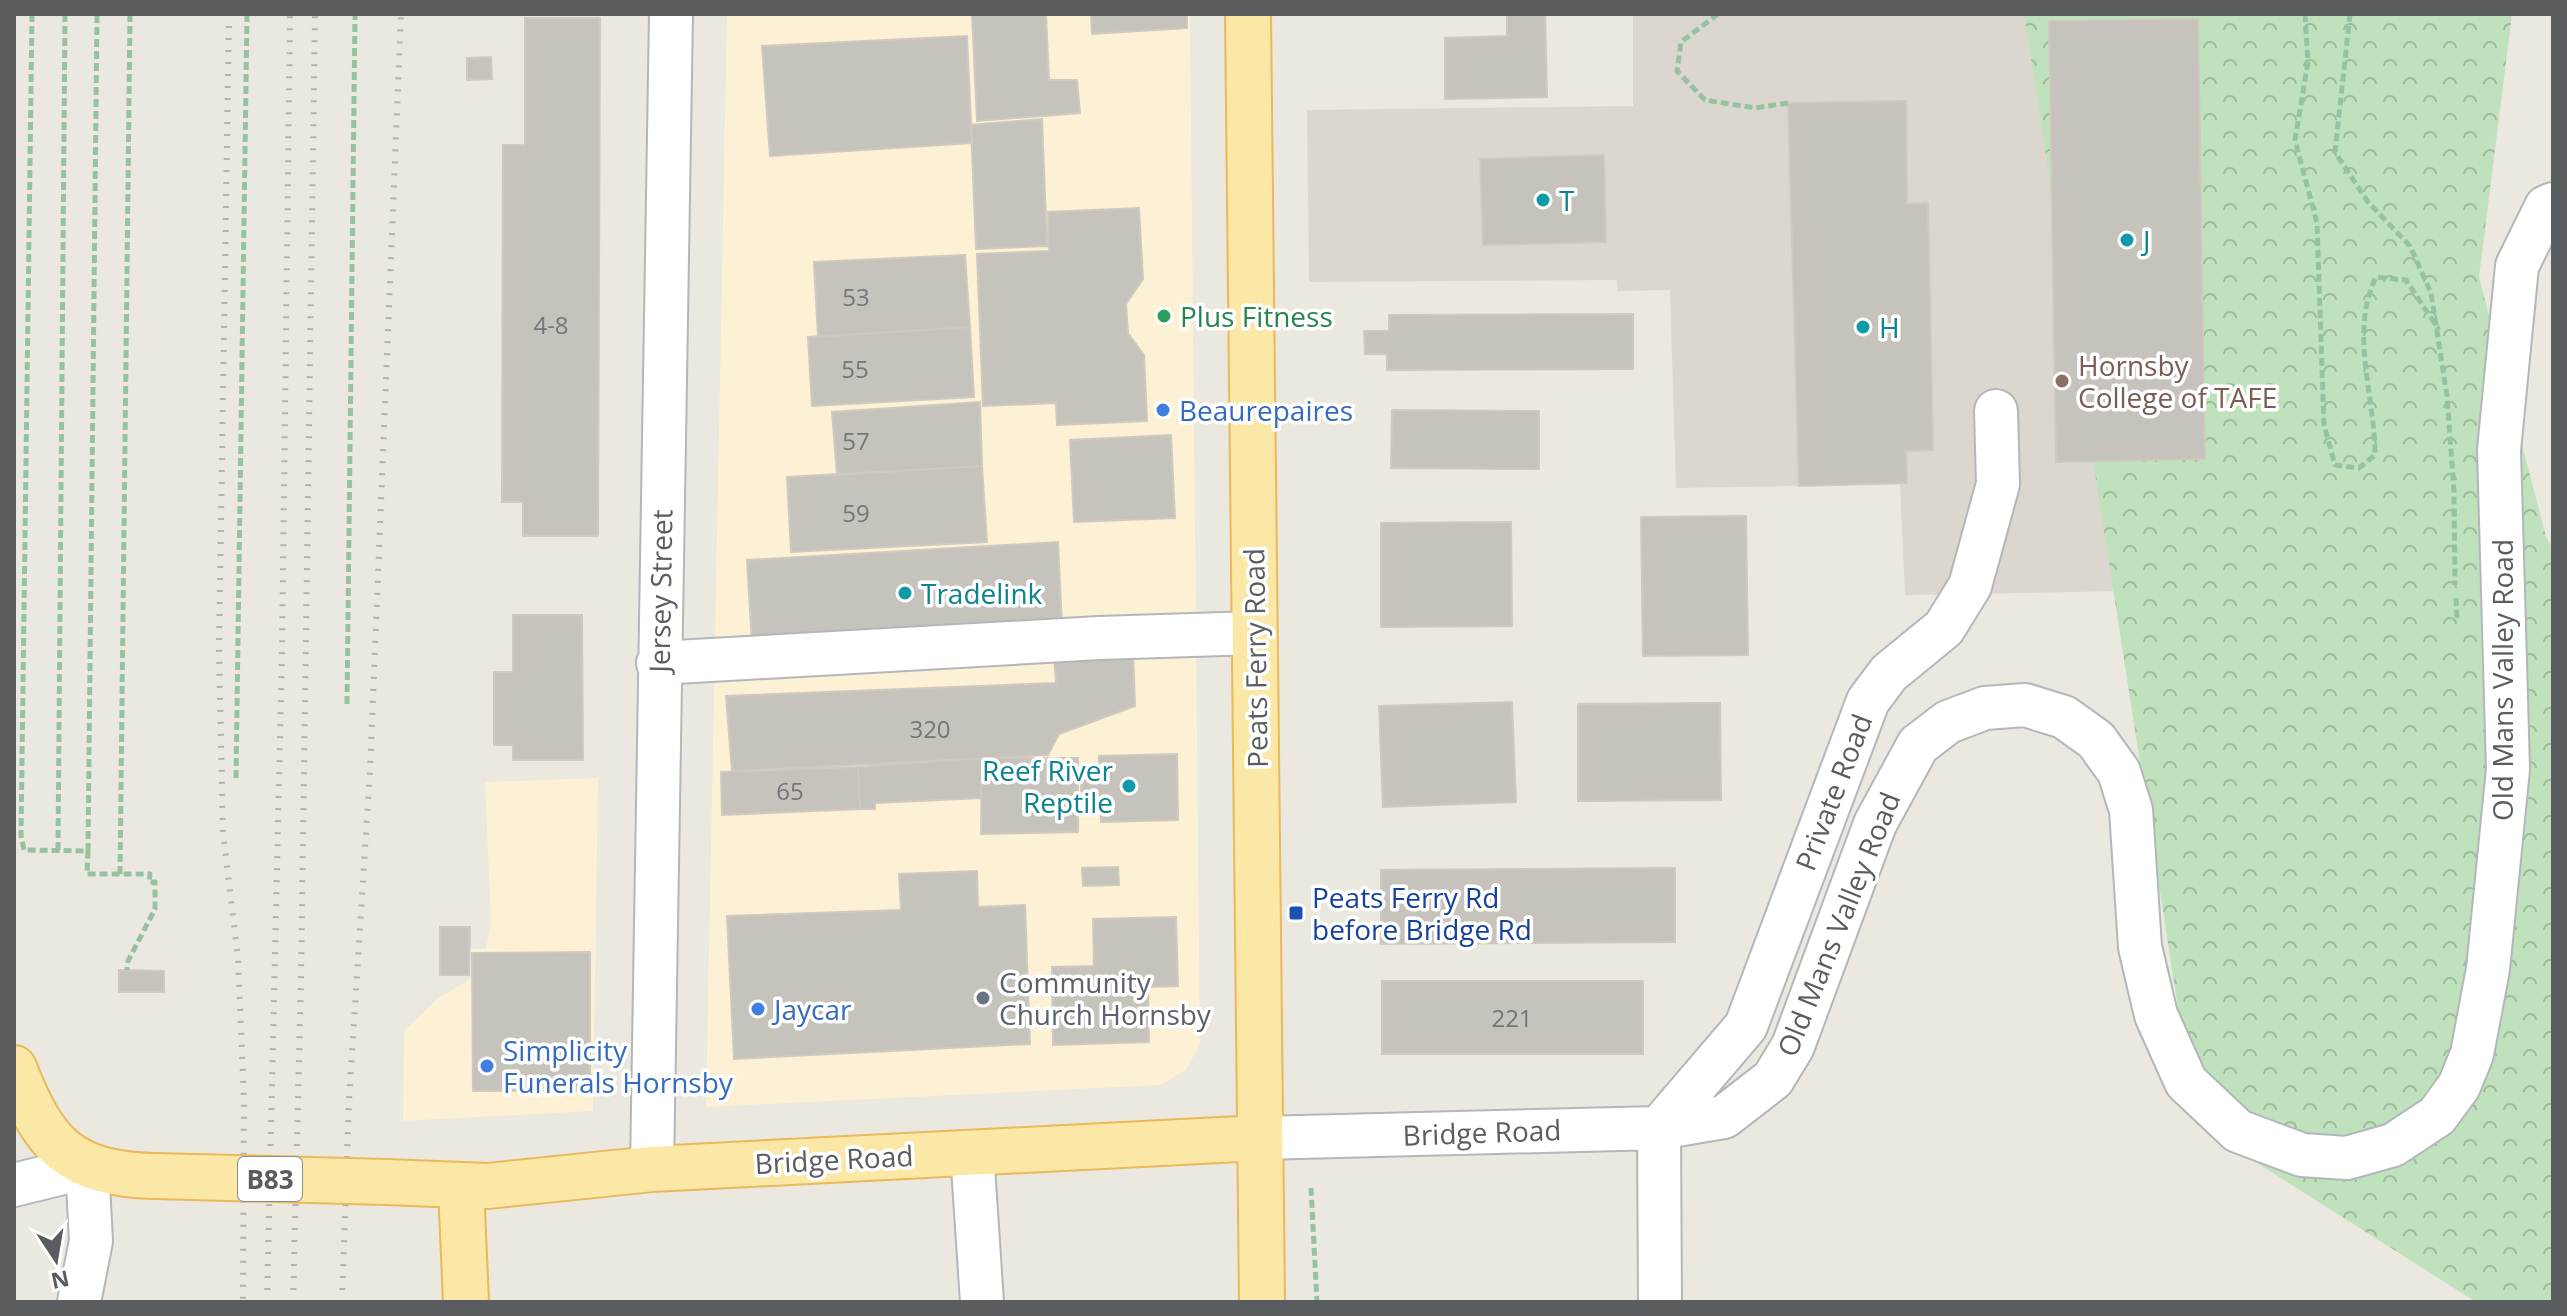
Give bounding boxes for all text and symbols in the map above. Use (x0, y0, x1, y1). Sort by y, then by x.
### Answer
place label: T (1559, 181, 1575, 219)
marker: T (1534, 191, 1552, 209)
place label: J (2140, 221, 2151, 259)
marker: J (2118, 231, 2136, 249)
house number: 53 (842, 280, 870, 313)
place label: Plus Fitness (1180, 297, 1333, 335)
marker: Plus Fitness (1155, 307, 1173, 325)
house number: 4-8 (533, 308, 569, 341)
place label: H (1879, 308, 1900, 346)
marker: H (1854, 318, 1872, 336)
place label: Hornsby College of TAFE (2078, 346, 2277, 416)
house number: 55 (841, 352, 869, 385)
marker: Hornsby College of TAFE (2053, 372, 2071, 390)
place label: Beaurepaires (1179, 391, 1353, 429)
marker: Beaurepaires (1154, 401, 1172, 419)
house number: 57 (842, 424, 870, 457)
house number: 59 (842, 496, 870, 529)
street label: Jersey Street (640, 509, 680, 676)
street label: Old Mans Valley Road (2483, 539, 2521, 821)
street label: Peats Ferry Road (1234, 548, 1276, 768)
place label: Tradelink (921, 574, 1043, 612)
marker: Tradelink (896, 584, 914, 602)
street label: Private Road (1786, 708, 1880, 876)
house number: 320 (909, 712, 951, 745)
place label: Reef River Reptile (982, 751, 1114, 821)
house number: 65 (776, 774, 804, 807)
marker: Reef River Reptile (1120, 777, 1138, 795)
street label: Old Mans Valley Road (1768, 786, 1908, 1062)
place label: Peats Ferry Rd before Bridge Rd (1312, 878, 1532, 948)
marker: Peats Ferry Rd before Bridge Rd (1287, 904, 1305, 922)
place label: Community Church Hornsby (999, 963, 1212, 1033)
marker: Community Church Hornsby (974, 989, 992, 1007)
place label: Jaycar (771, 990, 852, 1028)
marker: Jaycar (749, 1000, 767, 1018)
house number: 221 (1491, 1001, 1533, 1034)
place label: Simplicity Funerals Hornsby (503, 1031, 734, 1101)
marker: Simplicity Funerals Hornsby (478, 1057, 496, 1075)
street label: Bridge Road (1402, 1110, 1562, 1154)
street label: Bridge Road (754, 1136, 914, 1182)
road number: B83 (238, 1157, 302, 1201)
north arrow (16, 1220, 96, 1300)
text: N (48, 1264, 72, 1297)

